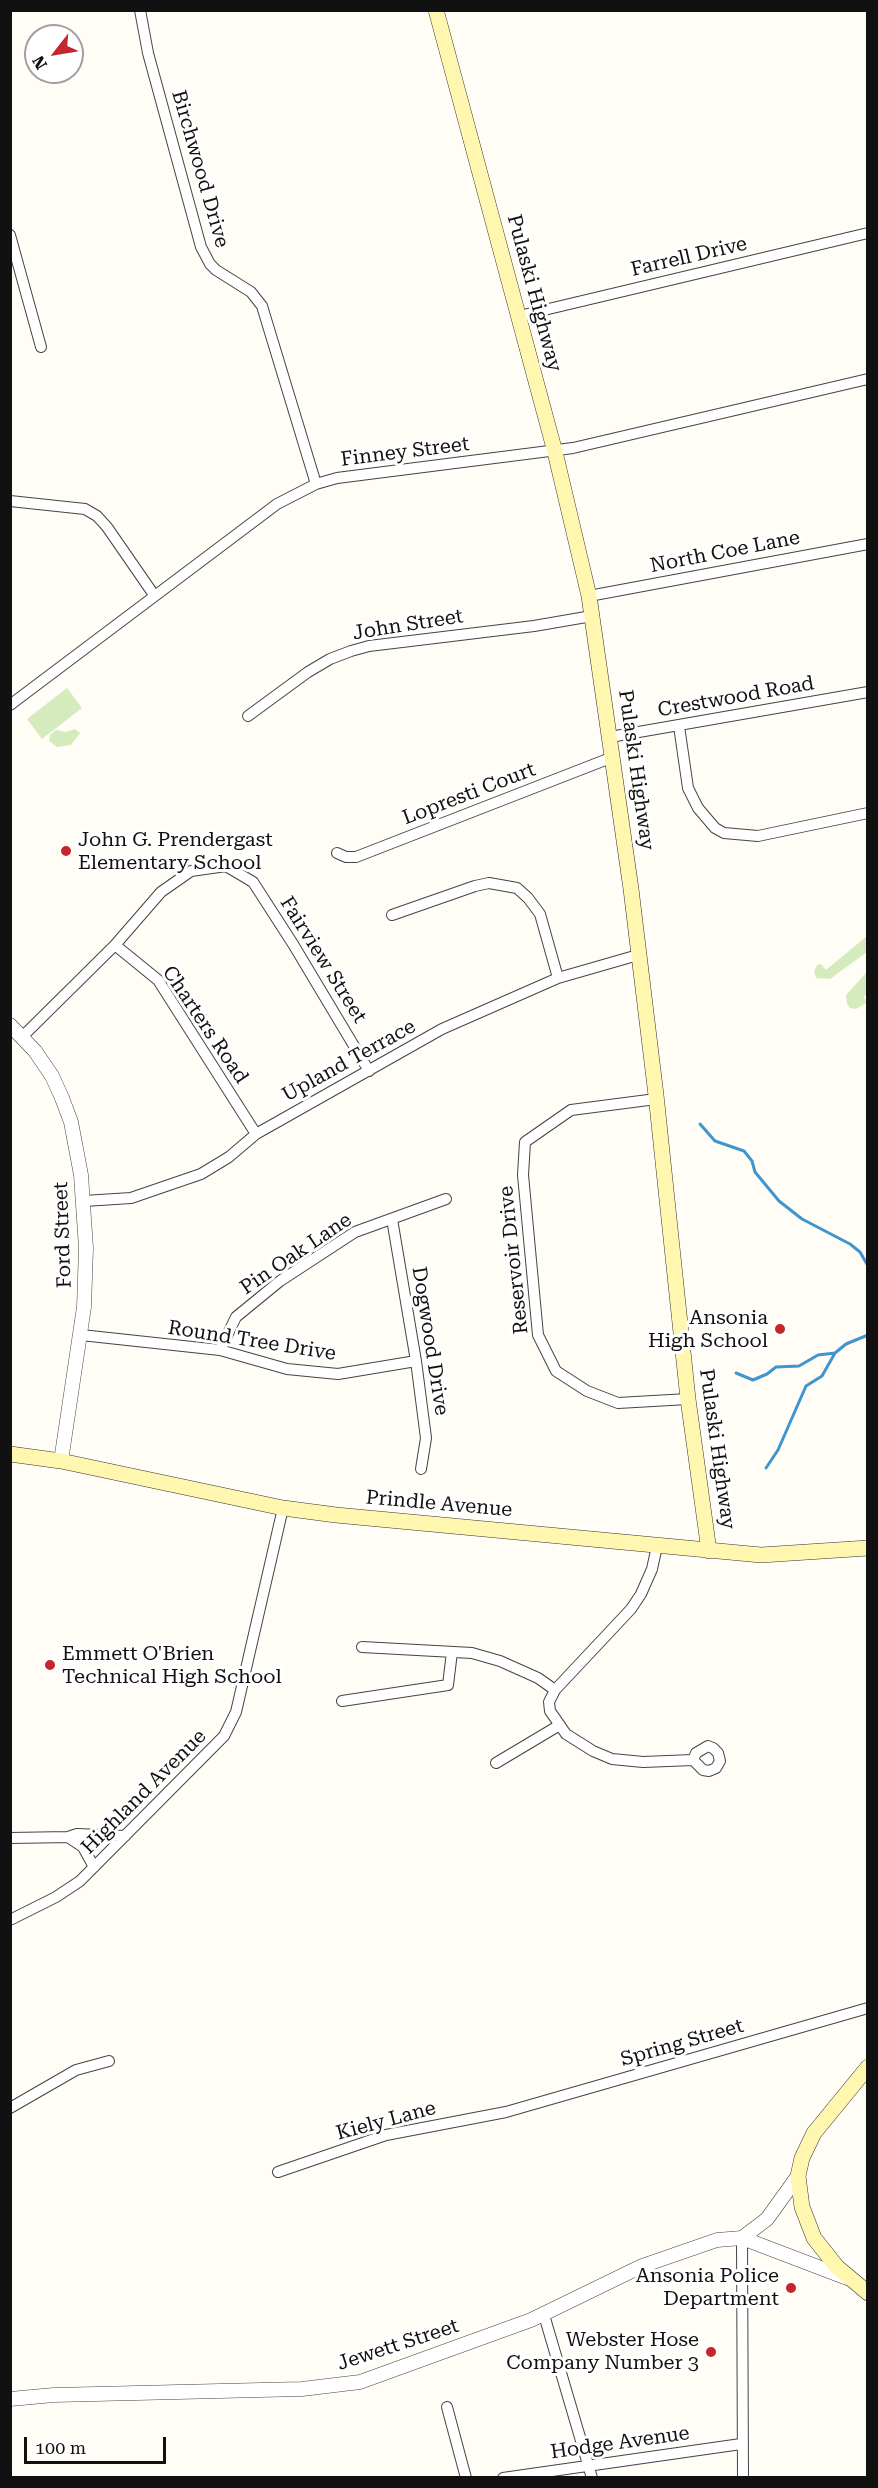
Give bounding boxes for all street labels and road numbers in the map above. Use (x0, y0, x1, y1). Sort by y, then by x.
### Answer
street label: Birchwood Drive (166, 88, 234, 250)
street label: Pulaski Highway (501, 212, 567, 374)
street label: Farrell Drive (629, 232, 749, 282)
street label: Finney Street (339, 432, 471, 472)
street label: North Coe Lane (648, 526, 802, 578)
street label: John Street (351, 604, 465, 646)
street label: Crestwood Road (656, 671, 816, 723)
street label: Pulaski Highway (613, 688, 659, 852)
street label: Lopresti Court (399, 758, 539, 830)
street label: Fairview Street (275, 892, 371, 1028)
street label: Charters Road (157, 962, 253, 1088)
street label: Upland Terrace (278, 1014, 420, 1108)
street label: Ford Street (49, 1181, 77, 1289)
street label: Reservoir Drive (494, 1185, 534, 1335)
street label: Pin Oak Lane (236, 1208, 356, 1300)
street label: Dogwood Drive (406, 1265, 454, 1417)
street label: Round Tree Drive (166, 1316, 338, 1366)
street label: Pulaski Highway (694, 1367, 740, 1531)
street label: Prindle Avenue (365, 1486, 513, 1522)
street label: Highland Avenue (77, 1725, 211, 1859)
street label: Spring Street (618, 2014, 746, 2072)
street label: Kiely Lane (334, 2096, 438, 2146)
street label: Jewett Street (334, 2314, 462, 2376)
street label: Hodge Avenue (549, 2421, 691, 2465)

